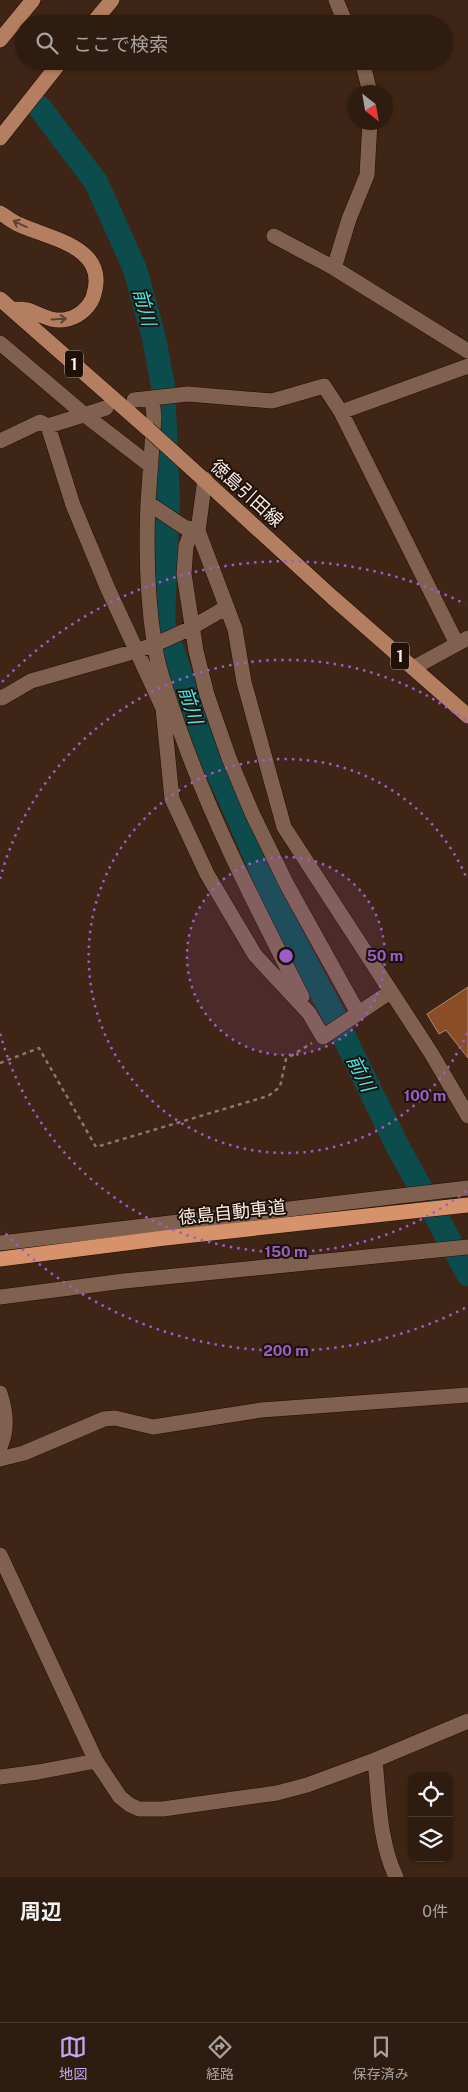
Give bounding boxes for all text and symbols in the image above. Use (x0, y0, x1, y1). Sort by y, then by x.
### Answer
search box (15, 15, 453, 70)
icon: search (33, 29, 61, 57)
text: ここで検索 (73, 33, 168, 55)
north arrow (348, 85, 393, 130)
one-way arrow (13, 219, 28, 229)
water label: 前川 (129, 286, 161, 330)
one-way arrow (51, 315, 67, 324)
road number: 1 (65, 350, 83, 378)
street label: 徳島引田線 (207, 455, 287, 531)
road number: 1 (391, 642, 409, 669)
water label: 前川 (175, 684, 208, 728)
centre of rings (277, 947, 295, 965)
text: 50 m (367, 947, 403, 964)
water label: 前川 (343, 1051, 380, 1097)
text: 100 m (404, 1087, 446, 1104)
street label: 徳島自動車道 (177, 1196, 287, 1228)
text: 150 m (264, 1243, 308, 1260)
text: 200 m (263, 1342, 309, 1359)
map controls (408, 1772, 453, 1862)
button: locate (408, 1772, 453, 1817)
button: layers (408, 1817, 453, 1862)
text: 周辺 (20, 1899, 62, 1924)
text: 0件 (422, 1902, 448, 1921)
tab: 地図 (59, 2033, 87, 2083)
tab: 経路 (206, 2033, 234, 2083)
tab: 保存済み (353, 2033, 409, 2083)

